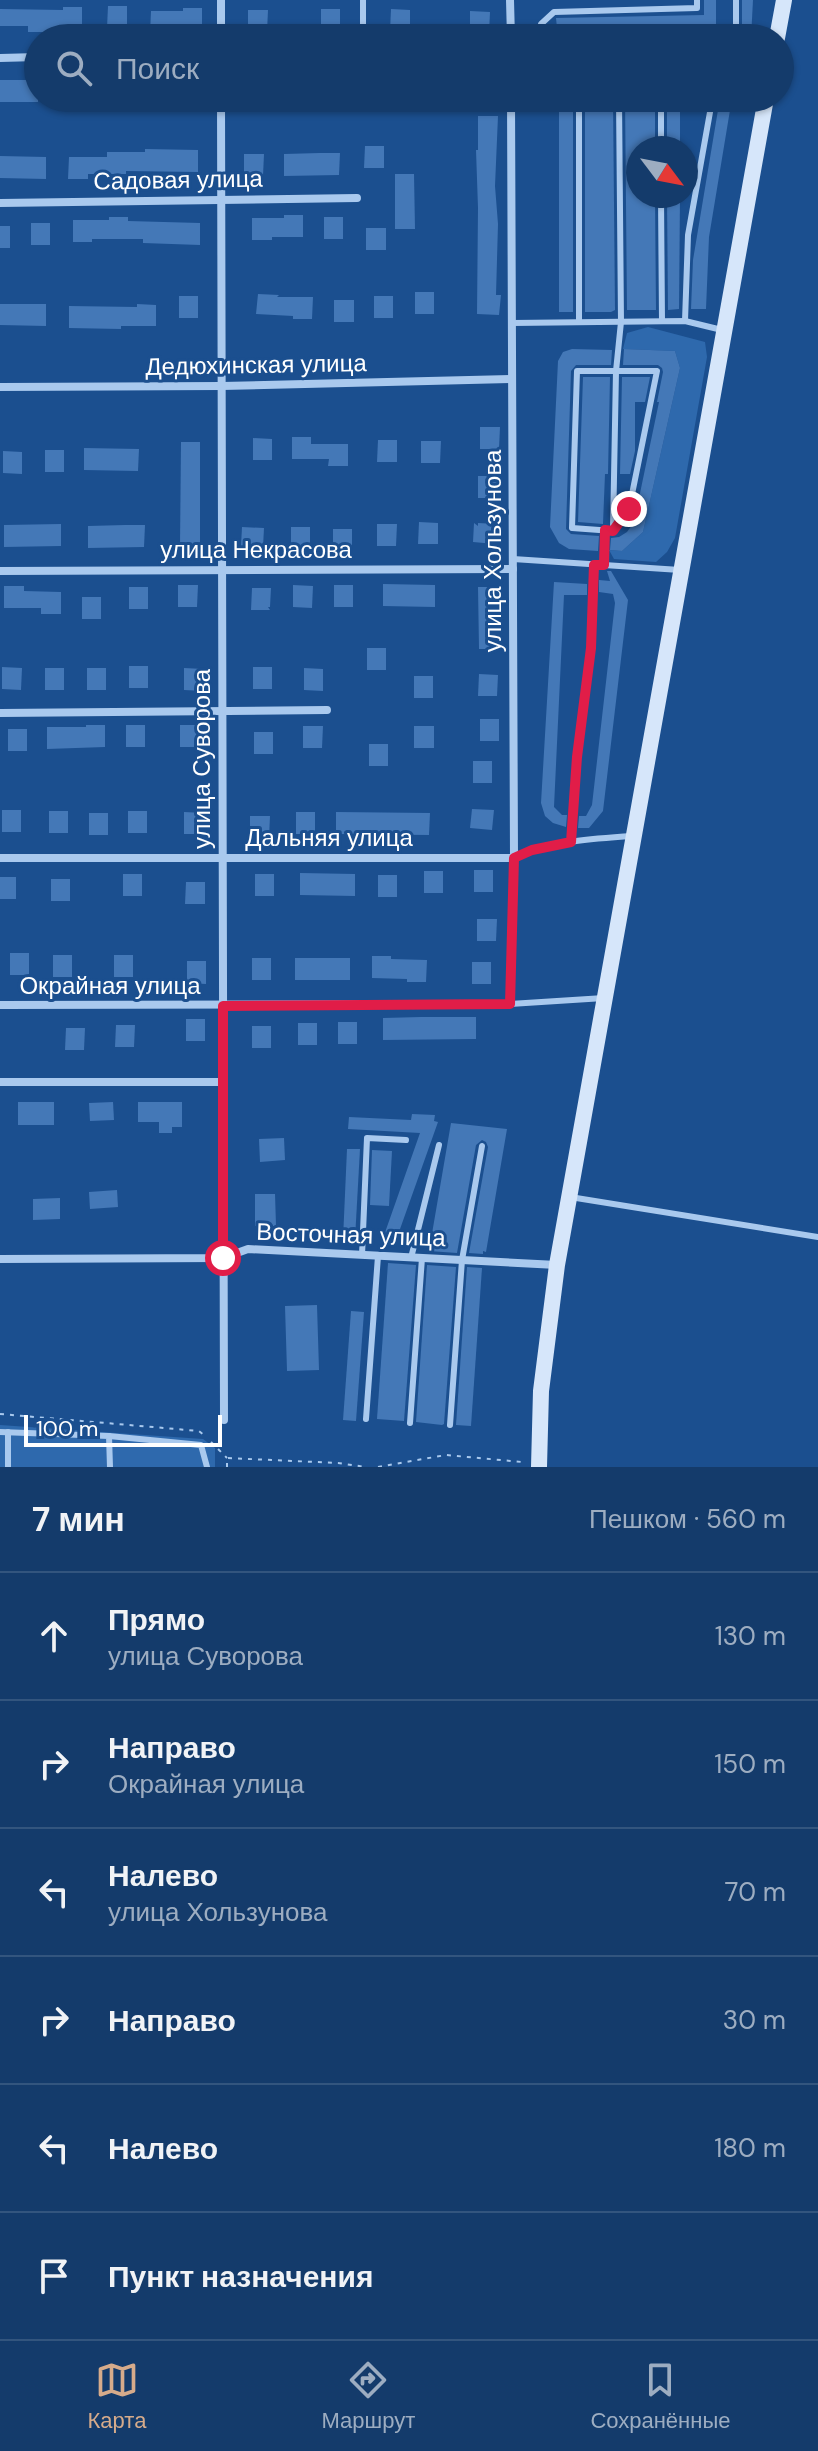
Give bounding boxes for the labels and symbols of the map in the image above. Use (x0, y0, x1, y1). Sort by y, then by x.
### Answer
north arrow (626, 136, 698, 208)
street label: Садовая улица (93, 163, 264, 196)
street label: Дедюхинская улица (145, 347, 367, 382)
street label: улица Хользунова (477, 449, 508, 652)
route end (611, 491, 647, 527)
street label: улица Некрасова (160, 534, 352, 565)
street label: улица Суворова (186, 668, 217, 849)
street label: Дальняя улица (245, 822, 414, 853)
street label: Окрайная улица (19, 970, 201, 1001)
street label: Восточная улица (256, 1216, 447, 1253)
route start (205, 1240, 241, 1276)
scale bar (24, 1411, 222, 1447)

